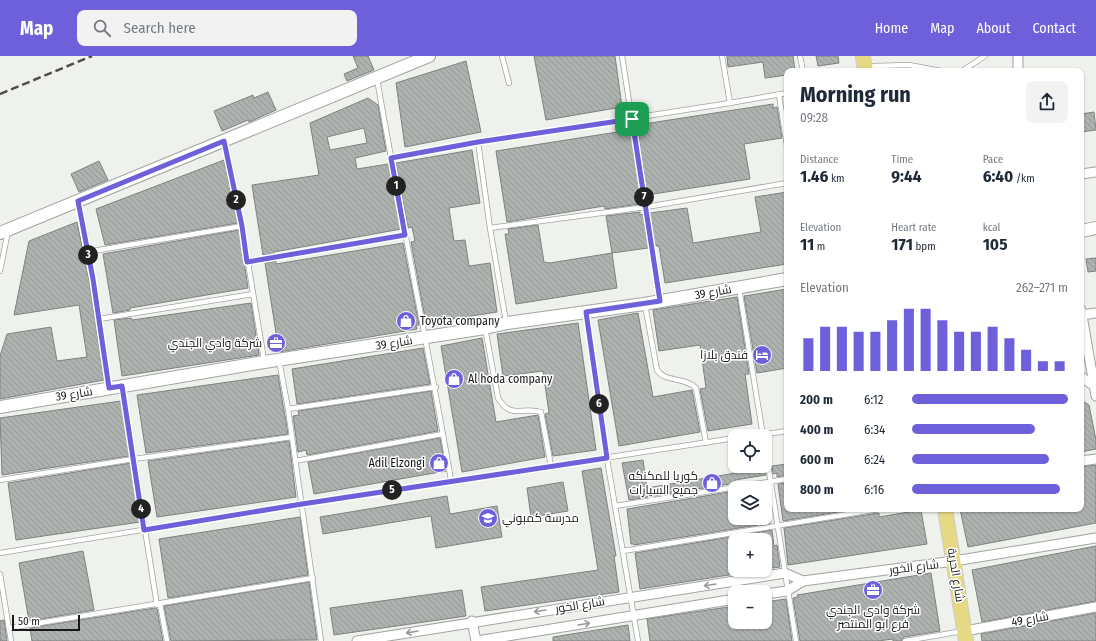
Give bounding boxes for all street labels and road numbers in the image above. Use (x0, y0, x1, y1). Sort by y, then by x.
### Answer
street label: شارع 39 (693, 282, 733, 303)
street label: شارع 39 (375, 333, 414, 354)
street label: شارع 39 (55, 384, 94, 405)
street label: شارع الحرية (944, 547, 967, 603)
street label: شارع الخور (887, 557, 940, 578)
street label: شارع الخور (553, 594, 606, 617)
street label: شارع 49 (1010, 609, 1050, 630)

